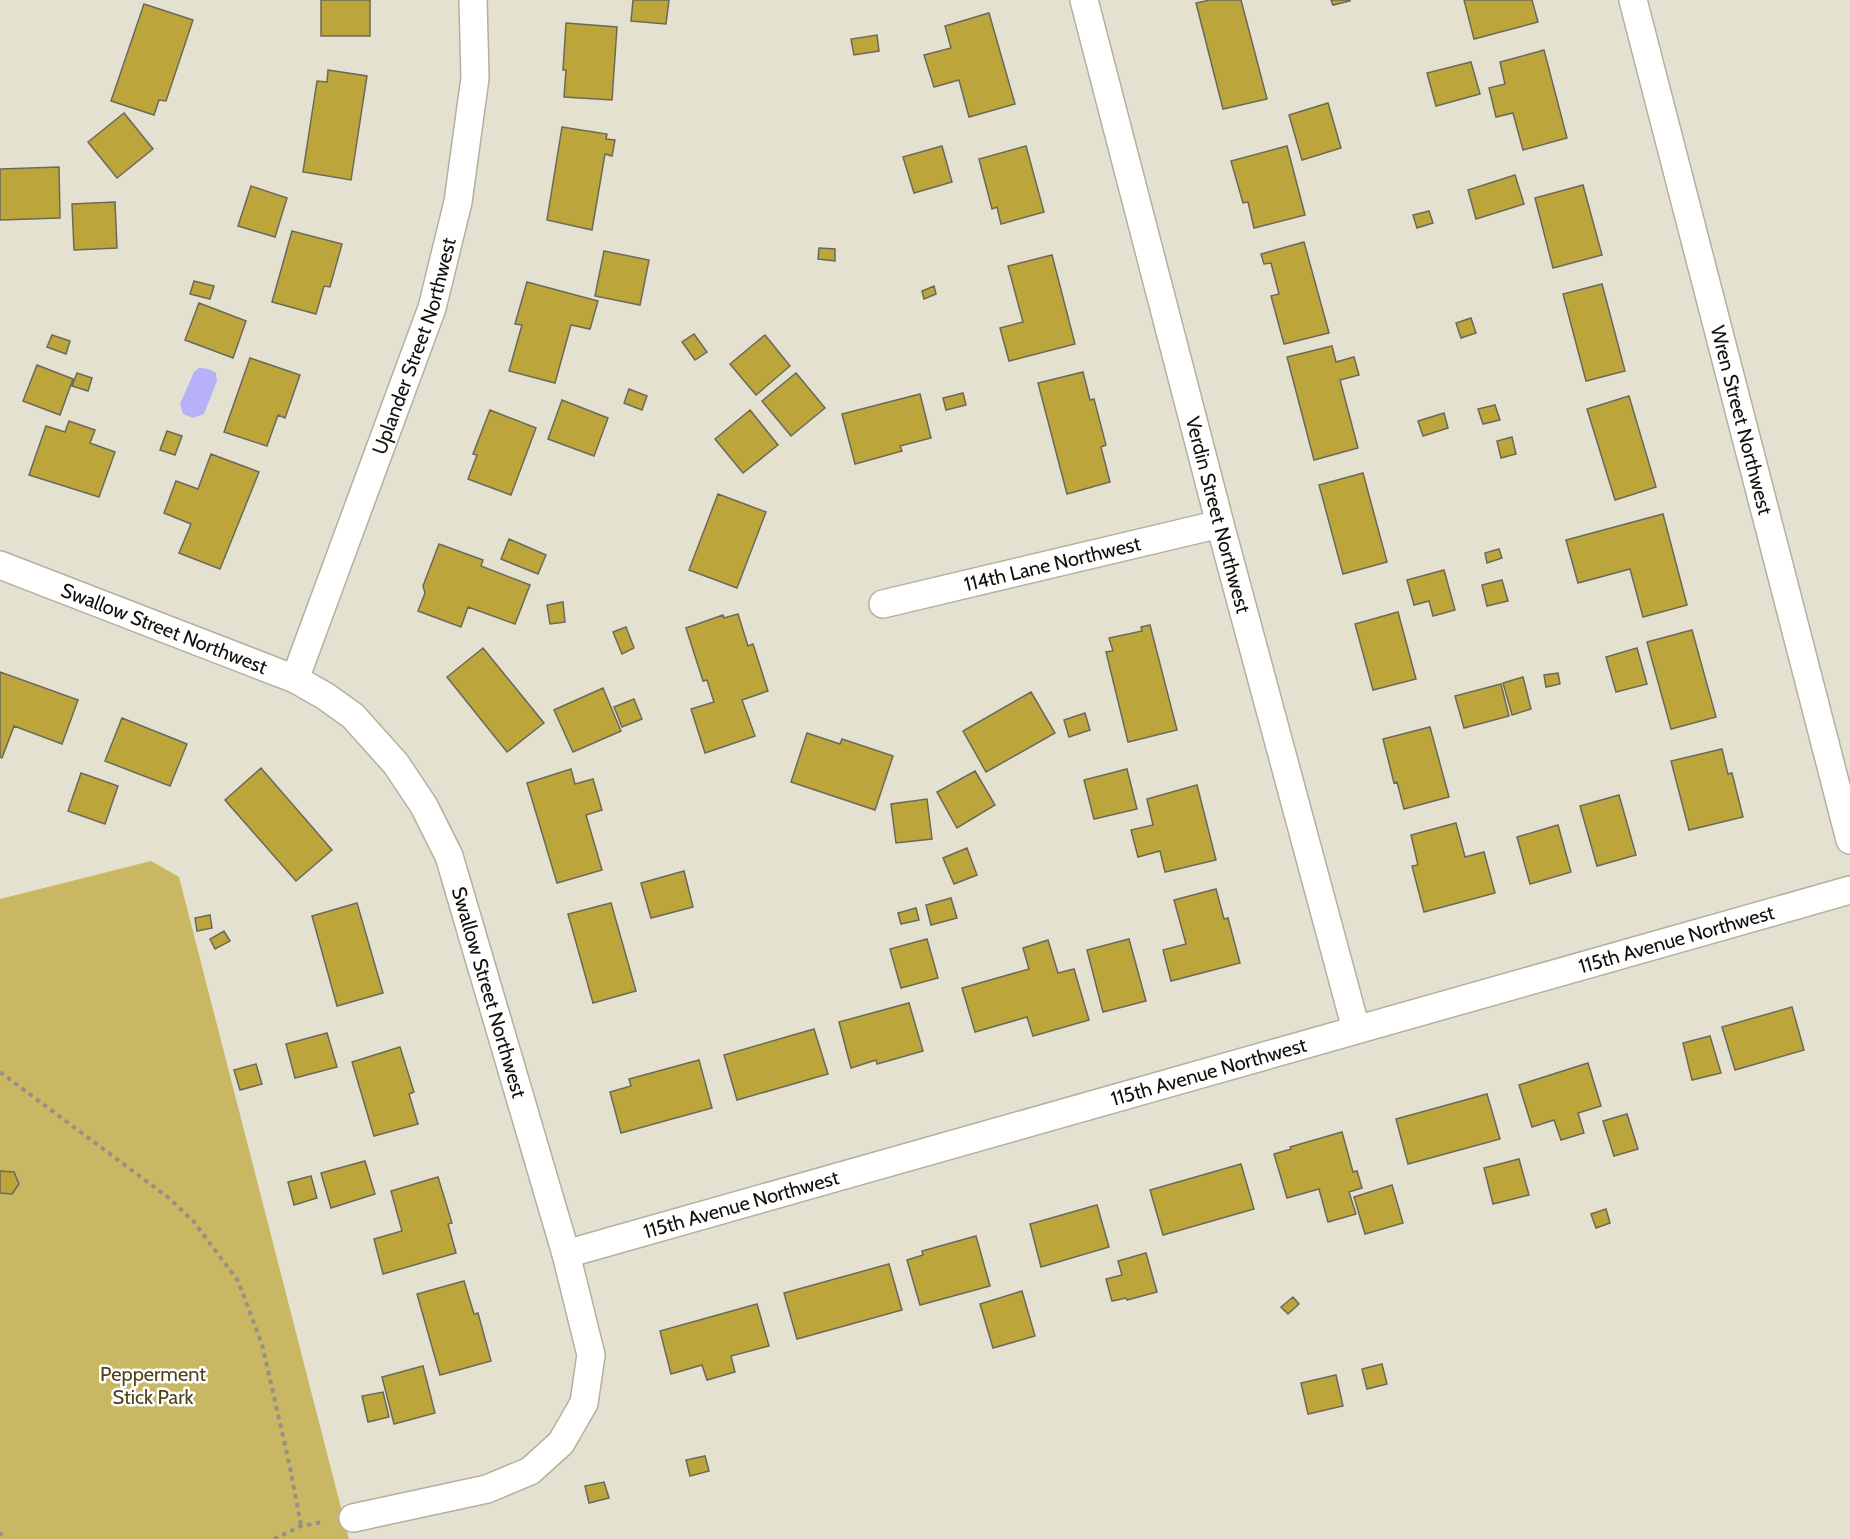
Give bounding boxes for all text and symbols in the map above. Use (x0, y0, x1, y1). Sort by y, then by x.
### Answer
street label: Uplander Street Northwest (367, 235, 461, 458)
street label: Wren Street Northwest (1706, 323, 1778, 518)
street label: Verdin Street Northwest (1181, 414, 1256, 616)
street label: 114th Lane Northwest (962, 531, 1143, 596)
street label: Swallow Street Northwest (58, 578, 271, 679)
street label: Swallow Street Northwest (447, 884, 532, 1101)
street label: 115th Avenue Northwest (1576, 900, 1777, 978)
street label: 115th Avenue Northwest (1108, 1033, 1309, 1111)
street label: 115th Avenue Northwest (641, 1165, 842, 1243)
park label: Pepperment Stick Park (100, 1362, 206, 1409)

